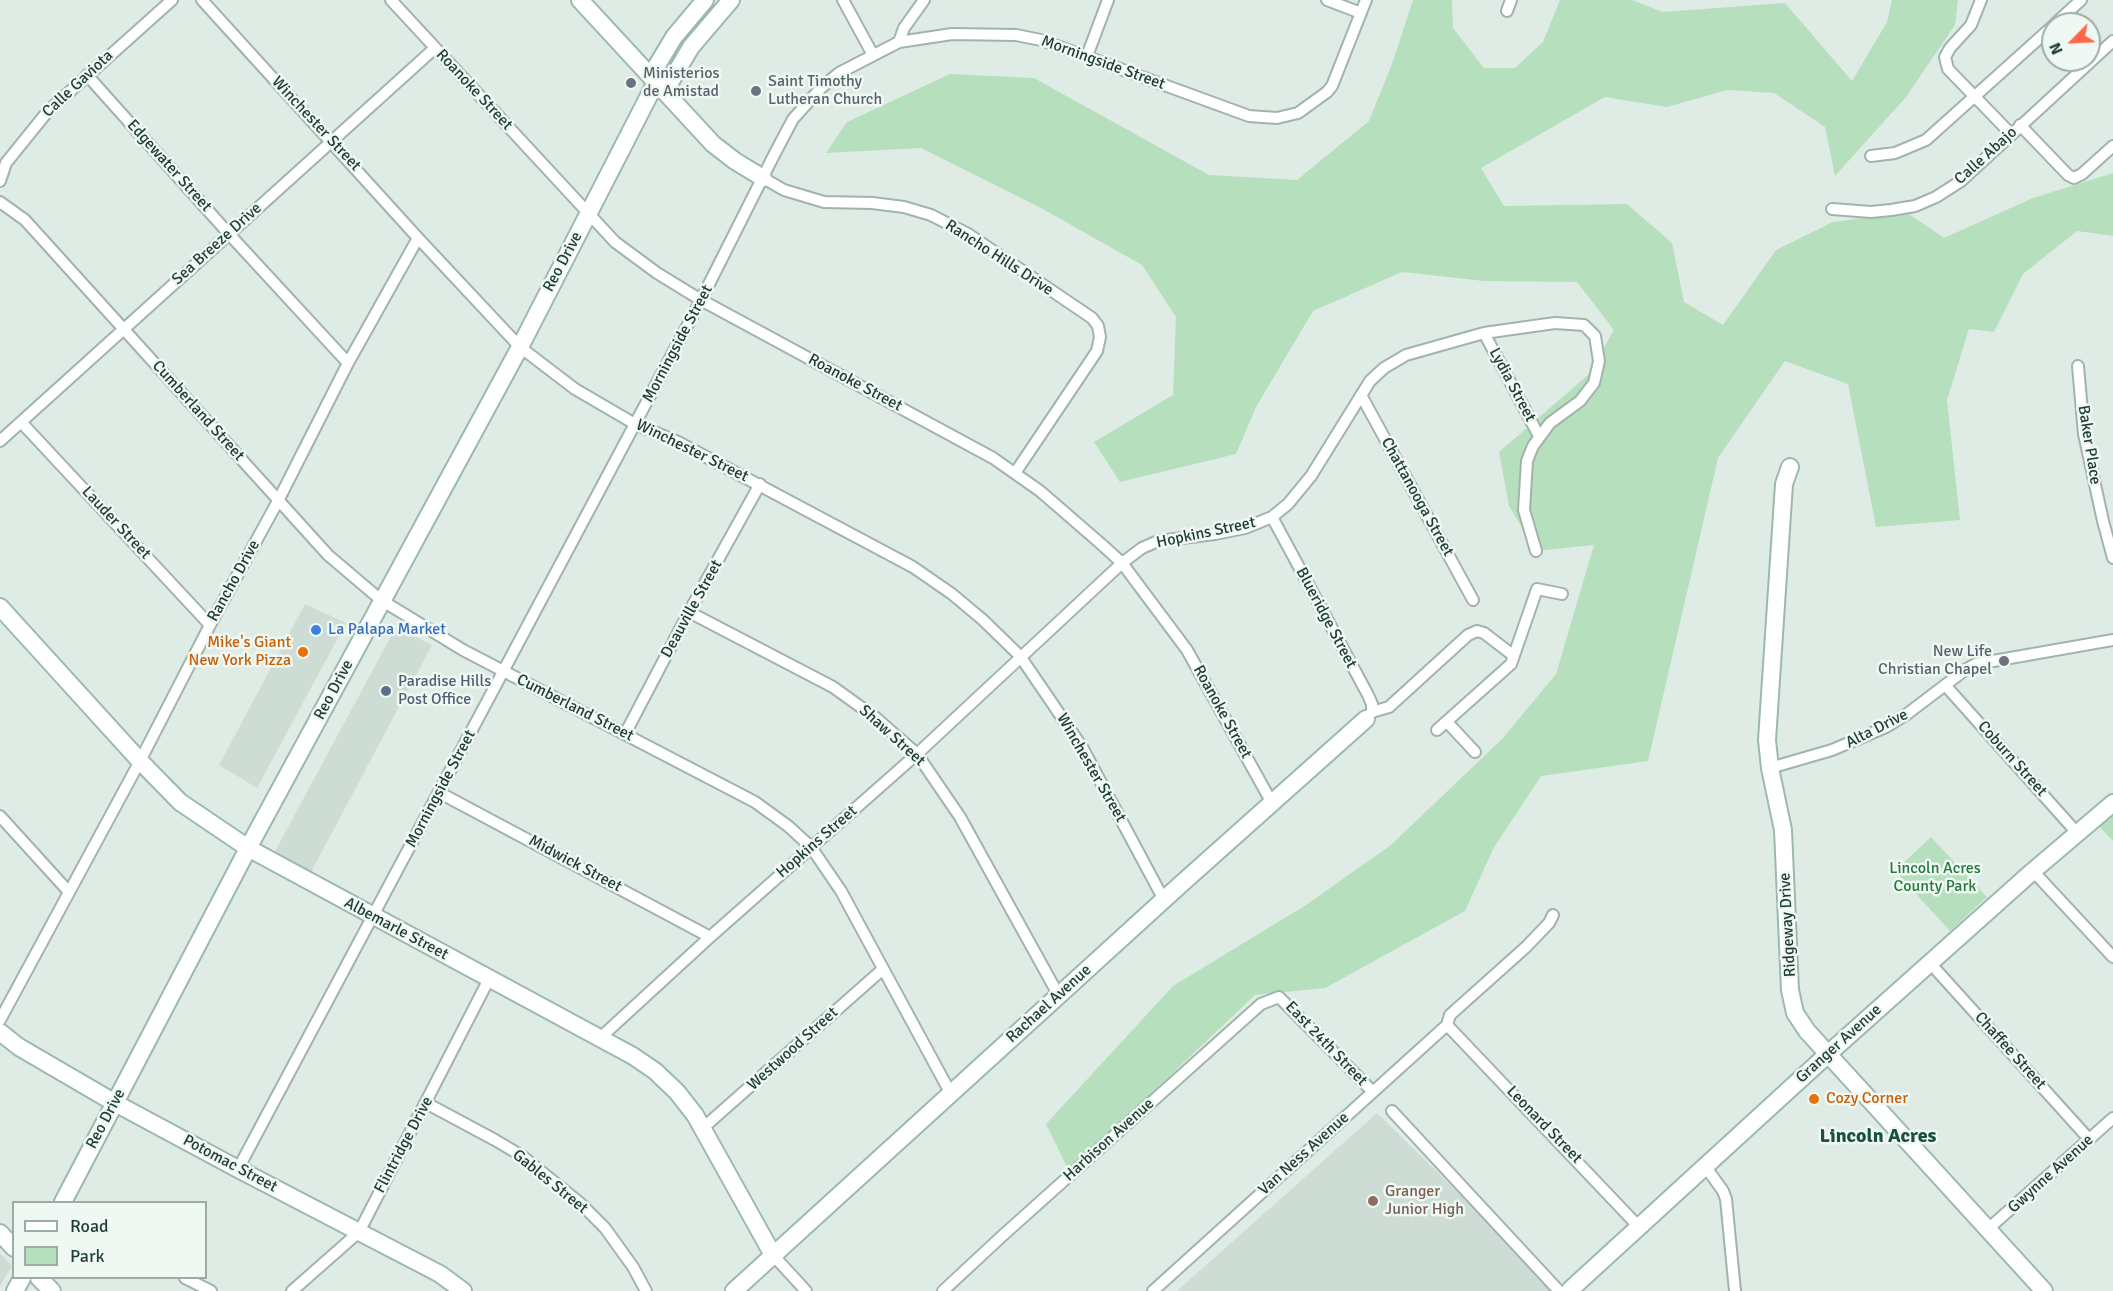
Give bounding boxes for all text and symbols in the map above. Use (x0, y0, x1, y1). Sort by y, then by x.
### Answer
north arrow (2041, 12, 2101, 72)
street label: Morningside Street (1038, 32, 1168, 94)
text: N (2045, 39, 2068, 58)
street label: Roanoke Street (432, 45, 516, 135)
street label: Calle Gaviota (39, 46, 117, 122)
place label: Ministerios de Amistad (643, 64, 720, 102)
place label: Saint Timothy Lutheran Church (768, 72, 882, 110)
street label: Winchester Street (267, 73, 365, 175)
marker: Ministerios de Amistad (624, 76, 638, 90)
marker: Saint Timothy Lutheran Church (749, 84, 763, 98)
street label: Edgewater Street (123, 116, 215, 216)
street label: Calle Abajo (1951, 123, 2021, 189)
street label: Sea Breeze Drive (168, 199, 266, 289)
street label: Rancho Hills Drive (941, 216, 1057, 300)
street label: Reo Drive (539, 229, 587, 295)
street label: Morningside Street (639, 282, 717, 406)
street label: Lydia Street (1485, 345, 1539, 425)
street label: Roanoke Street (805, 350, 905, 416)
street label: Cumberland Street (148, 357, 248, 465)
street label: Baker Place (2073, 404, 2105, 486)
street label: Winchester Street (633, 416, 751, 486)
street label: Chattanooga Street (1376, 434, 1458, 560)
street label: Lauder Street (77, 483, 155, 563)
street label: Hopkins Street (1155, 513, 1257, 553)
street label: Rancho Drive (204, 537, 264, 625)
street label: Deauville Street (657, 557, 727, 661)
street label: Blueridge Street (1291, 564, 1361, 672)
place label: La Palapa Market (328, 620, 446, 640)
marker: La Palapa Market (309, 623, 323, 637)
place label: Mike's Giant New York Pizza (189, 633, 291, 671)
place label: New Life Christian Chapel (1878, 642, 1992, 680)
marker: Mike's Giant New York Pizza (296, 645, 310, 659)
marker: New Life Christian Chapel (1997, 654, 2011, 668)
street label: Reo Drive (310, 657, 358, 723)
street label: Roanoke Street (1188, 662, 1256, 762)
street label: Cumberland Street (513, 670, 637, 746)
place label: Paradise Hills Post Office (398, 672, 491, 710)
marker: Paradise Hills Post Office (379, 684, 393, 698)
street label: Shaw Street (855, 701, 929, 771)
street label: Alta Drive (1843, 705, 1911, 753)
street label: Winchester Street (1052, 710, 1130, 826)
street label: Coburn Street (1973, 717, 2051, 801)
street label: Morningside Street (402, 727, 480, 851)
street label: Hopkins Street (773, 802, 861, 882)
street label: Midwick Street (525, 831, 625, 897)
park label: Lincoln Acres County Park (1889, 859, 1981, 897)
street label: Ridgeway Drive (1776, 872, 1800, 978)
street label: Albemarle Street (341, 893, 451, 965)
street label: Rachael Avenue (1002, 961, 1096, 1047)
street label: East 24th Street (1281, 998, 1371, 1090)
street label: Granger Avenue (1792, 1000, 1886, 1088)
street label: Westwood Street (744, 1003, 842, 1095)
street label: Chaffee Street (1970, 1008, 2050, 1094)
street label: Leonard Street (1502, 1082, 1586, 1168)
street label: Reo Drive (82, 1086, 130, 1152)
place label: Cozy Corner (1826, 1089, 1908, 1109)
marker: Cozy Corner (1807, 1092, 1821, 1106)
street label: Flintridge Drive (371, 1094, 437, 1196)
street label: Harbison Avenue (1060, 1094, 1158, 1186)
street label: Van Ness Avenue (1255, 1108, 1353, 1200)
district label: Lincoln Acres (1820, 1125, 1936, 1149)
street label: Potomac Street (180, 1131, 280, 1197)
street label: Gwynne Avenue (2004, 1131, 2098, 1217)
street label: Gables Street (508, 1146, 592, 1218)
place label: Granger Junior High (1385, 1182, 1464, 1220)
marker: Granger Junior High (1366, 1194, 1380, 1208)
legend (12, 1201, 207, 1279)
text: Road (70, 1215, 109, 1237)
text: Park (70, 1245, 105, 1267)

